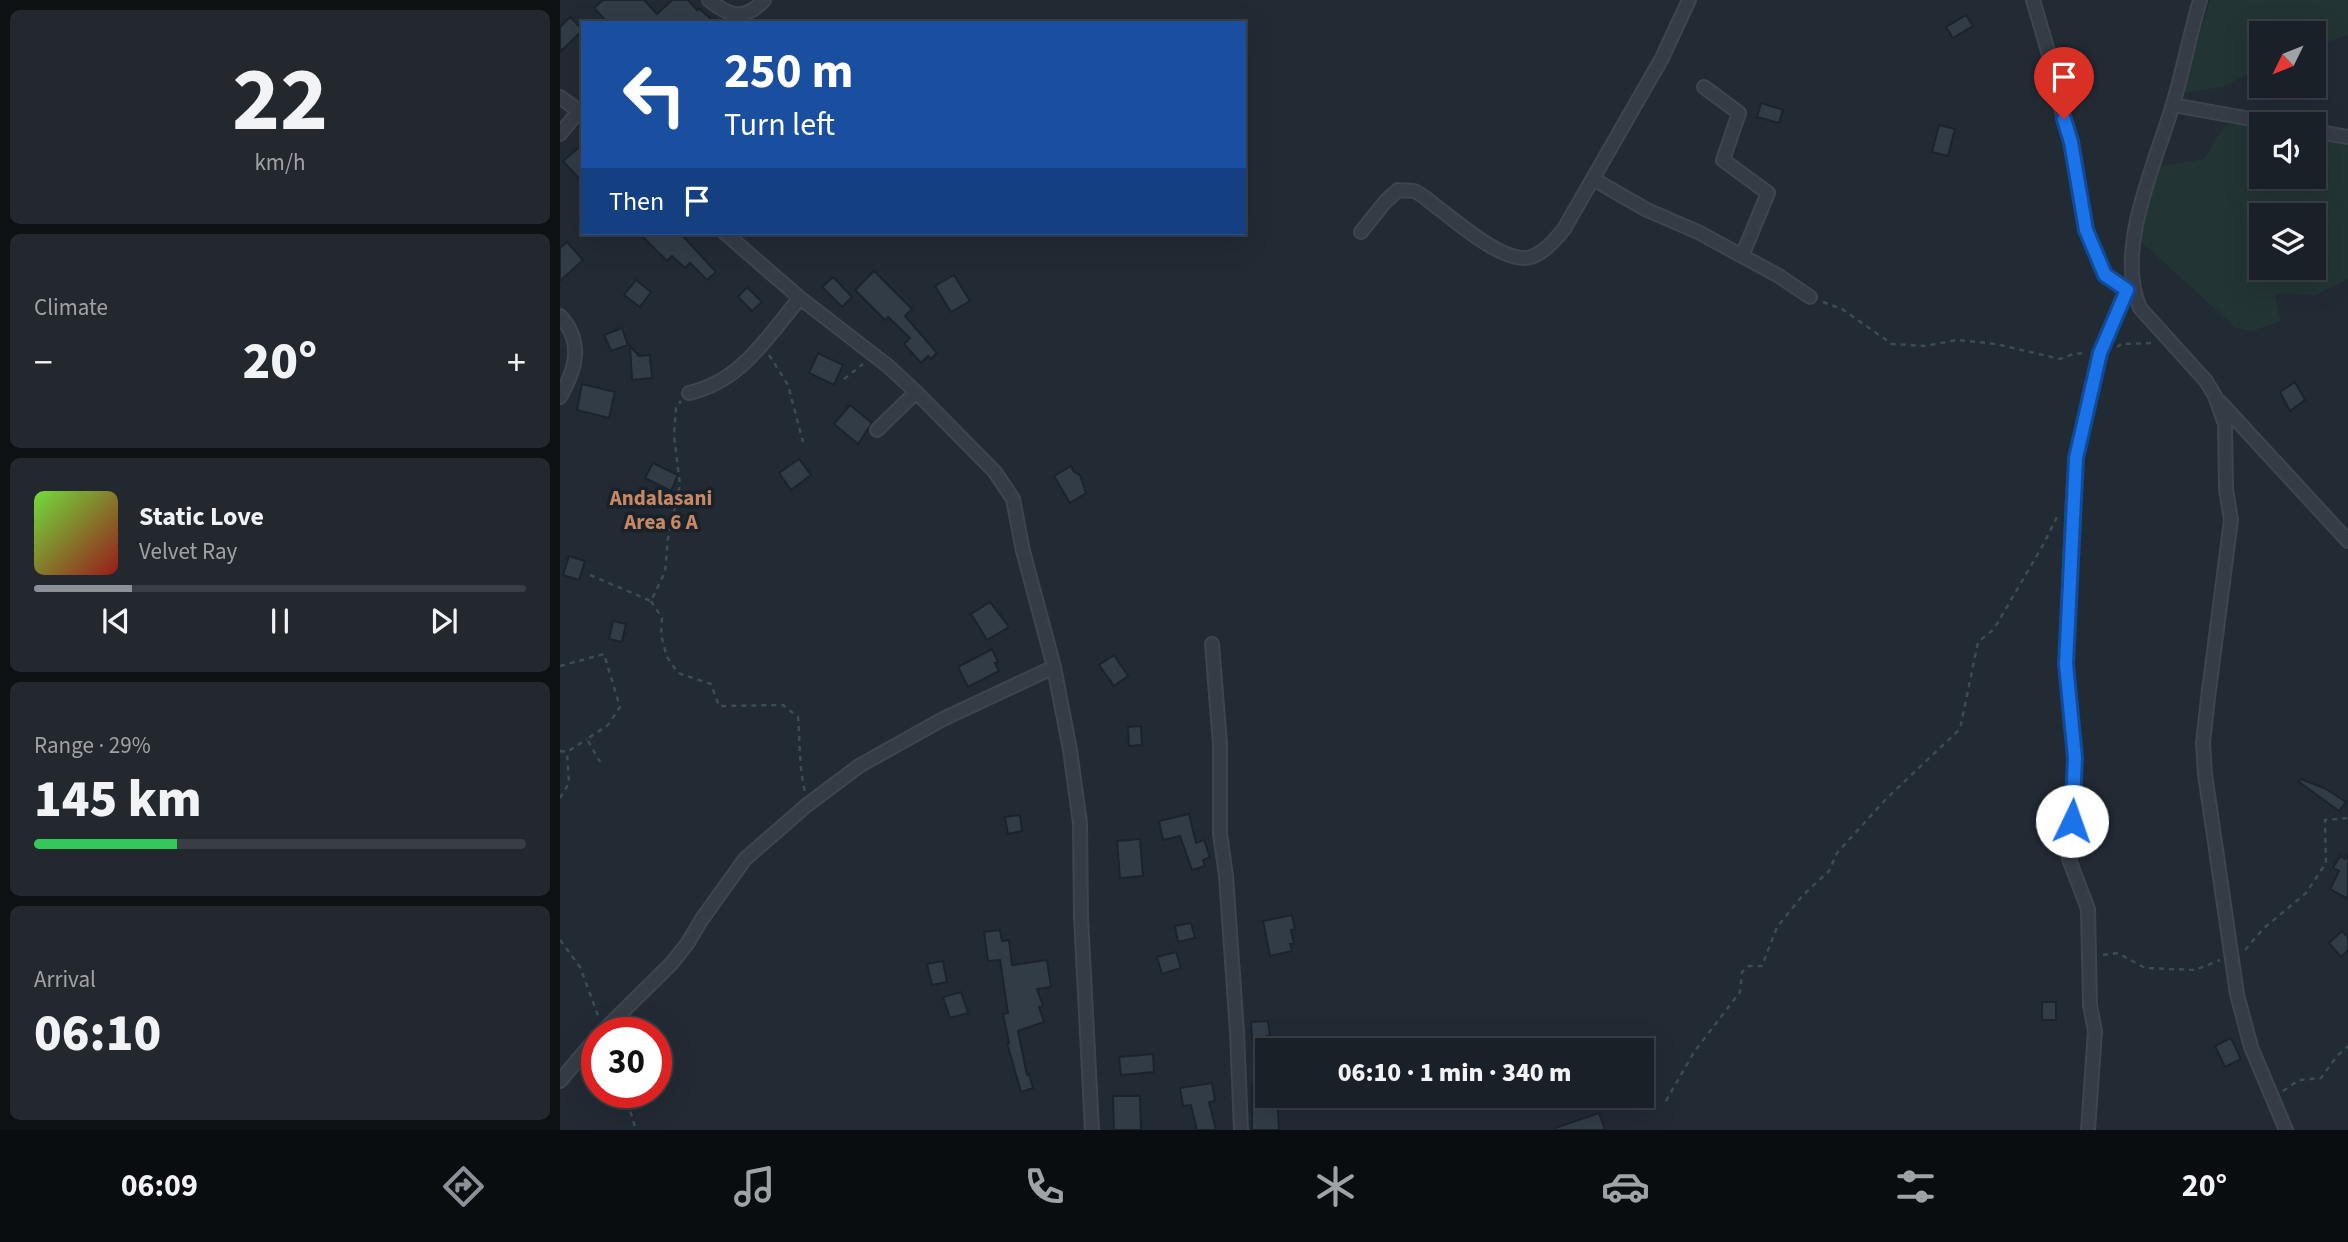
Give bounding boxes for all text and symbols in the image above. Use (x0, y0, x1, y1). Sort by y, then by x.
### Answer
north arrow (2249, 21, 2326, 98)
map controls (2249, 21, 2326, 280)
text: 22 (232, 36, 328, 165)
text: 250 m (724, 37, 853, 107)
pin (2034, 47, 2094, 119)
icon: left (609, 49, 700, 140)
icon: arrive (2045, 58, 2083, 96)
text: Turn left (724, 102, 835, 148)
button: sound (2249, 112, 2326, 189)
text: km/h (254, 146, 306, 179)
icon: arrive (678, 182, 716, 220)
text: Then (609, 183, 664, 220)
button: layers (2249, 203, 2326, 280)
text: Climate (34, 291, 108, 324)
text: 20° (243, 325, 317, 399)
text: − (34, 336, 53, 390)
text: + (507, 336, 526, 390)
district label: Andalasani Area 6 A (609, 483, 712, 537)
text: Static Love (139, 498, 264, 535)
text: Velvet Ray (139, 535, 237, 568)
icon: previous (97, 602, 135, 640)
icon: pause (261, 602, 299, 640)
icon: next (425, 602, 463, 640)
text: Range · 29% (34, 729, 151, 762)
text: 145 km (34, 763, 202, 837)
position arrow (2035, 784, 2109, 858)
text: Arrival (34, 963, 96, 996)
text: 06:10 (34, 997, 161, 1071)
speed limit sign: 30 (581, 1017, 672, 1108)
text: 06:10 · 1 min · 340 m (1338, 1054, 1571, 1091)
icon: directions (439, 1162, 488, 1211)
icon: music (730, 1162, 779, 1211)
icon: phone (1020, 1162, 1069, 1211)
icon: climate (1311, 1162, 1360, 1211)
icon: car (1601, 1162, 1650, 1211)
icon: filters (1891, 1162, 1940, 1211)
text: 06:09 (121, 1163, 198, 1209)
text: 20° (2182, 1163, 2227, 1209)

